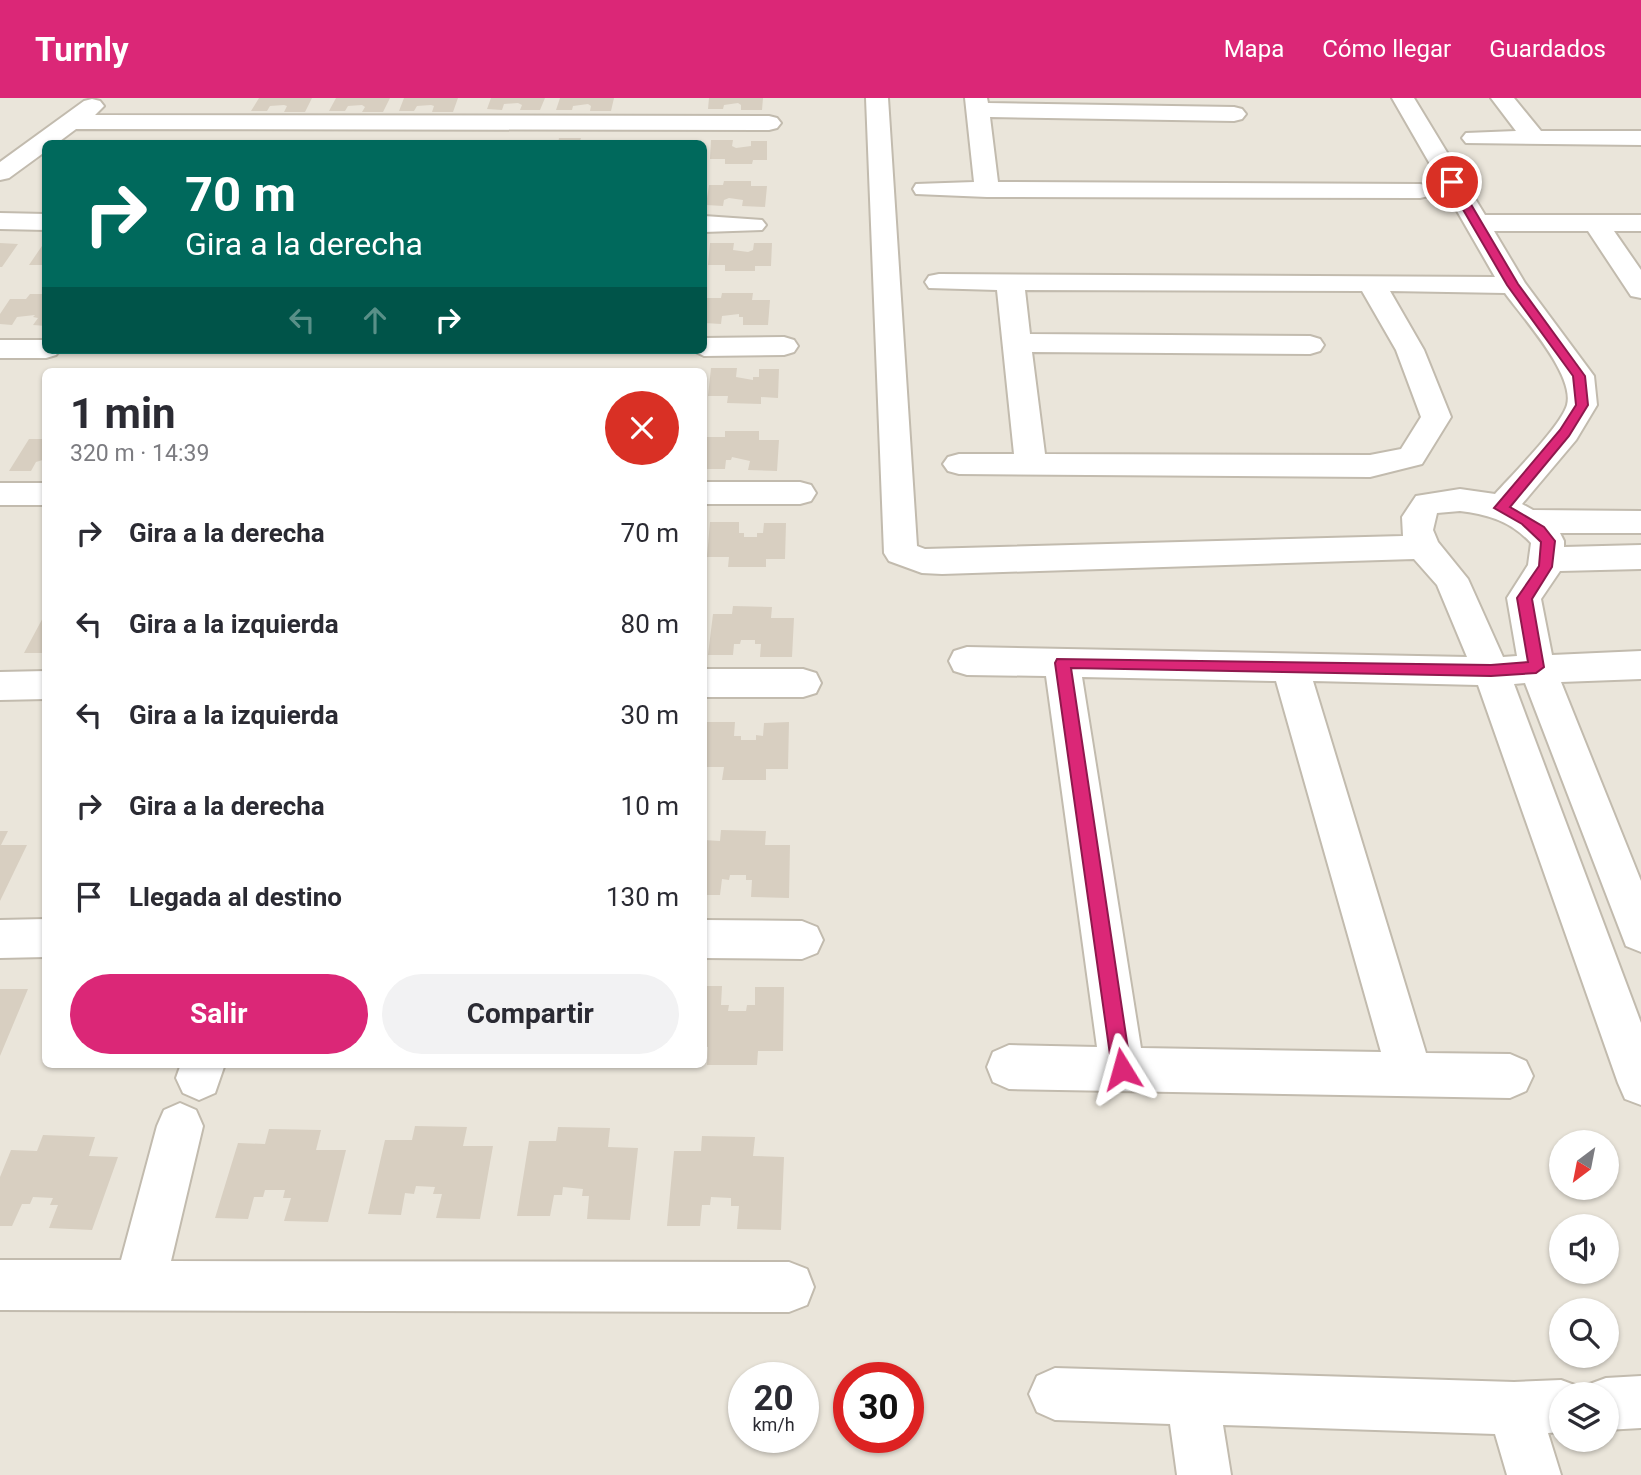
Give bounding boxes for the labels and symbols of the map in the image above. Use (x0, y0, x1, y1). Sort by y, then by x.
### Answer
pin (1422, 152, 1482, 212)
position arrow (1085, 1032, 1159, 1106)
north arrow (1549, 1130, 1619, 1200)
speed limit sign: 30 (833, 1362, 924, 1453)

